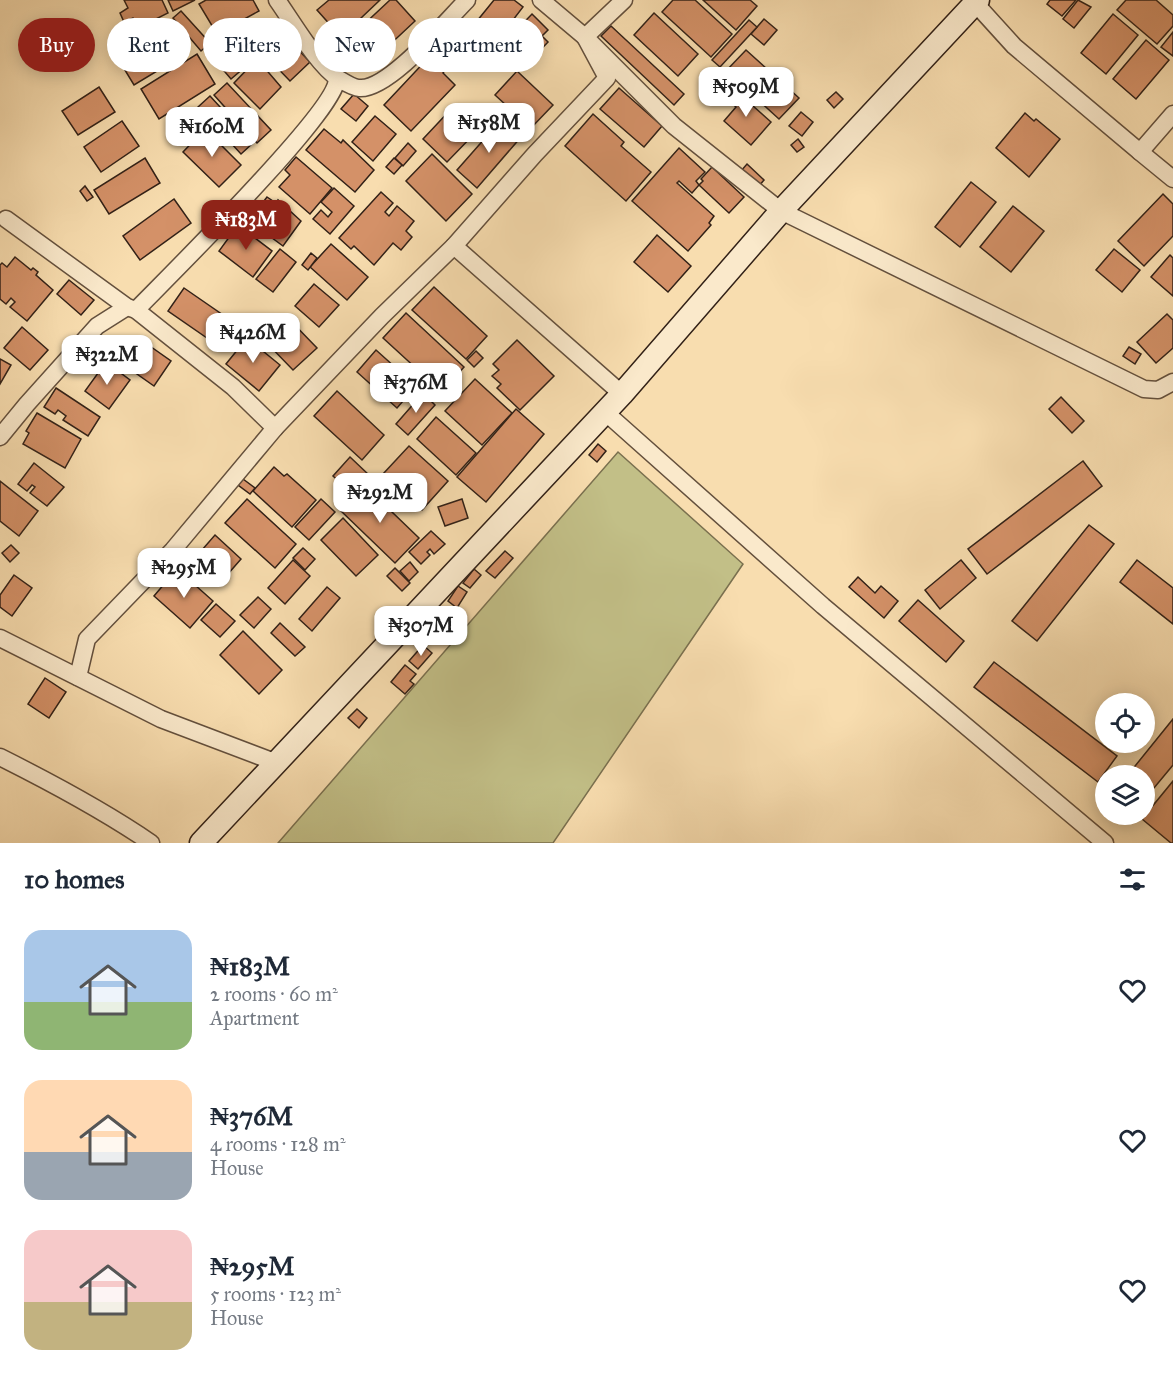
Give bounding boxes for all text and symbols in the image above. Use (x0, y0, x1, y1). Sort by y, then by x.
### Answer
chip: Buy (18, 18, 95, 72)
chip: Rent (107, 18, 191, 72)
chip: Filters (203, 18, 302, 72)
chip: New (314, 18, 396, 72)
chip: Apartment (408, 18, 544, 72)
pin: ₦509M (704, 67, 788, 118)
text: ₦509M (713, 74, 779, 98)
pin: ₦158M (447, 103, 531, 154)
pin: ₦160M (170, 107, 254, 158)
text: ₦158M (458, 110, 520, 134)
text: ₦160M (180, 114, 244, 138)
pin: ₦183M (204, 200, 288, 251)
text: ₦183M (215, 207, 277, 231)
pin: ₦426M (211, 313, 295, 364)
text: ₦426M (220, 320, 286, 344)
pin: ₦322M (65, 335, 149, 386)
text: ₦322M (76, 342, 138, 366)
pin: ₦376M (374, 363, 458, 414)
text: ₦376M (384, 370, 448, 394)
pin: ₦292M (338, 473, 422, 524)
text: ₦292M (347, 480, 413, 504)
pin: ₦295M (142, 548, 226, 599)
text: ₦295M (152, 555, 216, 579)
pin: ₦307M (379, 606, 463, 657)
text: ₦307M (388, 613, 454, 637)
map controls (1095, 693, 1155, 825)
button: locate (1095, 693, 1155, 753)
button: layers (1095, 765, 1155, 825)
text: 10 homes (24, 863, 125, 895)
icon: filters (1116, 863, 1149, 896)
text: ₦183M (210, 950, 290, 982)
icon: home (72, 954, 144, 1026)
icon: heart (1116, 974, 1149, 1007)
text: 2 rooms · 60 m² (210, 982, 338, 1006)
text: Apartment (210, 1006, 299, 1030)
text: ₦376M (210, 1100, 293, 1132)
icon: home (72, 1104, 144, 1176)
icon: heart (1116, 1124, 1149, 1157)
text: 4 rooms · 128 m² (210, 1132, 346, 1156)
text: House (210, 1156, 264, 1180)
text: ₦295M (210, 1250, 294, 1282)
icon: home (72, 1254, 144, 1326)
icon: heart (1116, 1274, 1149, 1307)
text: 5 rooms · 123 m² (210, 1282, 341, 1306)
text: House (210, 1306, 264, 1330)

